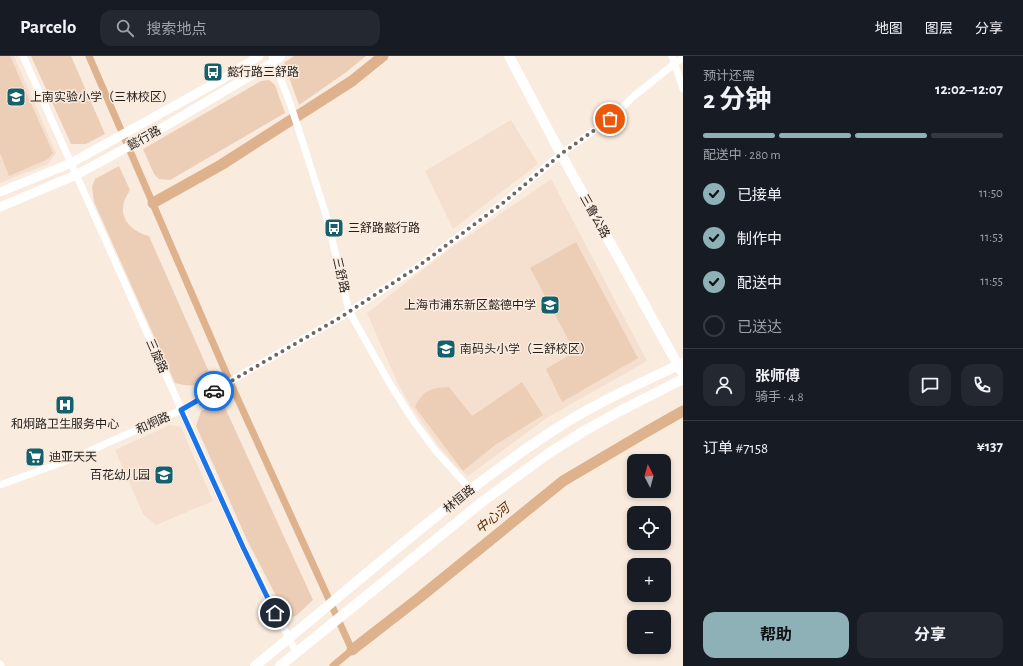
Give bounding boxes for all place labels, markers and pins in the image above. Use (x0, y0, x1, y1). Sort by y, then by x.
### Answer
bus stop icon: 懿行路三舒路 (202, 61, 224, 83)
place label: 懿行路三舒路 (227, 65, 299, 78)
school or university icon: 上南实验小学（三林校区） (5, 86, 27, 108)
place label: 上南实验小学（三林校区） (30, 90, 174, 103)
pin (593, 102, 627, 136)
bus stop icon: 三舒路懿行路 (323, 217, 345, 239)
place label: 三舒路懿行路 (348, 221, 420, 234)
school or university icon: 上海市浦东新区懿德中学 (539, 294, 561, 316)
place label: 上海市浦东新区懿德中学 (404, 298, 536, 311)
school or university icon: 南码头小学（三舒校区） (435, 338, 457, 360)
place label: 南码头小学（三舒校区） (460, 342, 592, 355)
hospital icon: 和炯路卫生服务中心 (54, 394, 76, 416)
place label: 和炯路卫生服务中心 (11, 417, 119, 430)
supermarket icon: 迪亚天天 (24, 446, 46, 468)
place label: 迪亚天天 (49, 451, 97, 463)
school or university icon: 百花幼儿园 (153, 464, 175, 486)
place label: 百花幼儿园 (90, 468, 150, 481)
pin (258, 596, 292, 630)

